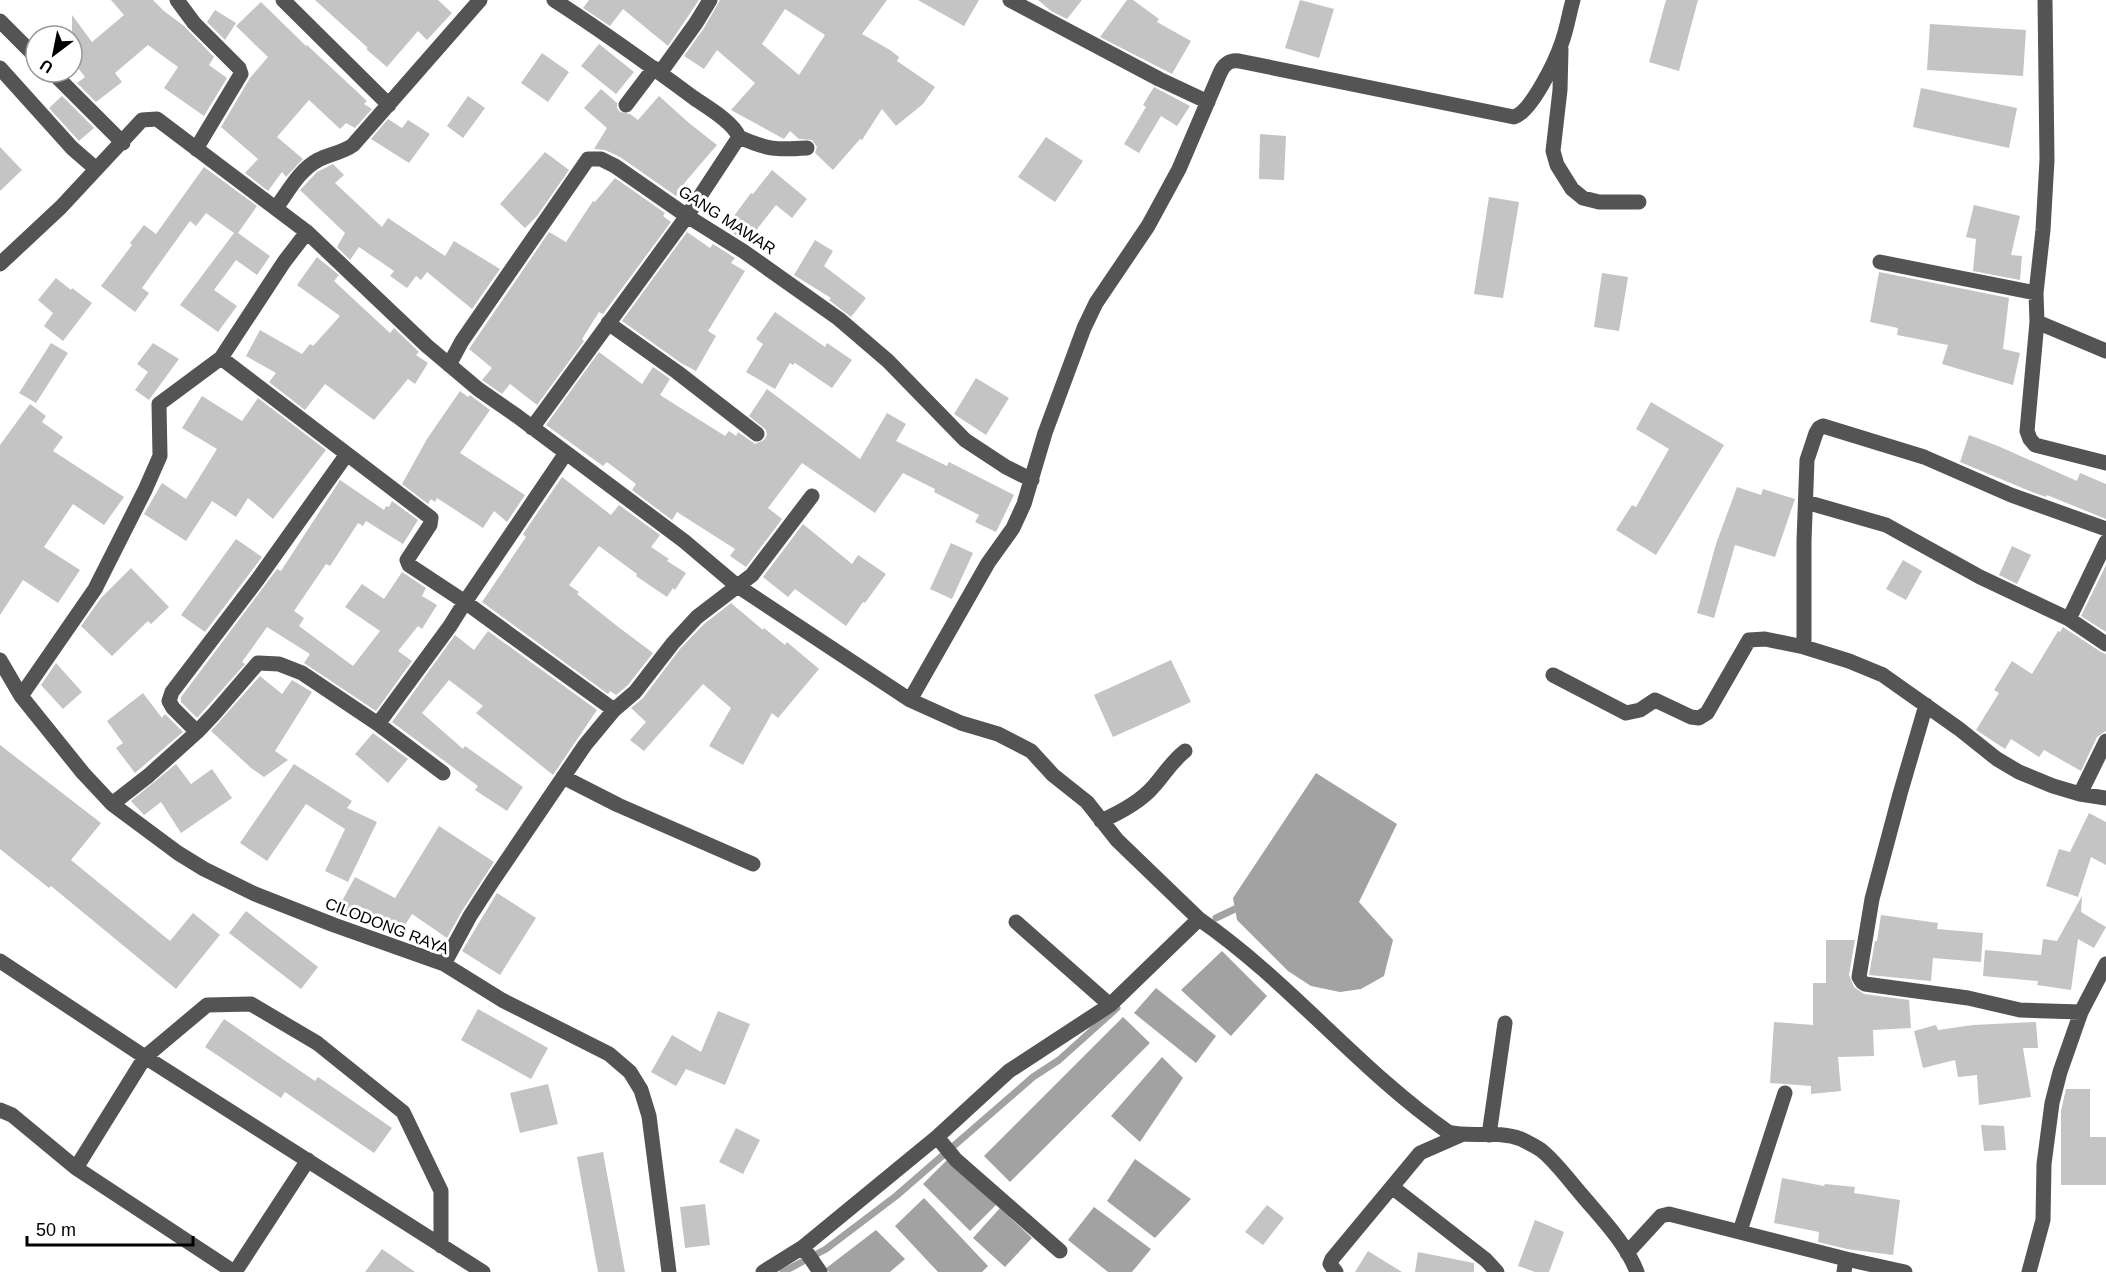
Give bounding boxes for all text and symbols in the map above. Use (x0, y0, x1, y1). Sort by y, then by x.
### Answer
north arrow (24, 24, 84, 84)
text: U (37, 56, 56, 77)
street label: GANG MAWAR (676, 182, 778, 258)
street label: CILODONG RAYA (323, 895, 451, 958)
scale bar (27, 1209, 194, 1247)
text: 50 m (36, 1220, 76, 1240)

